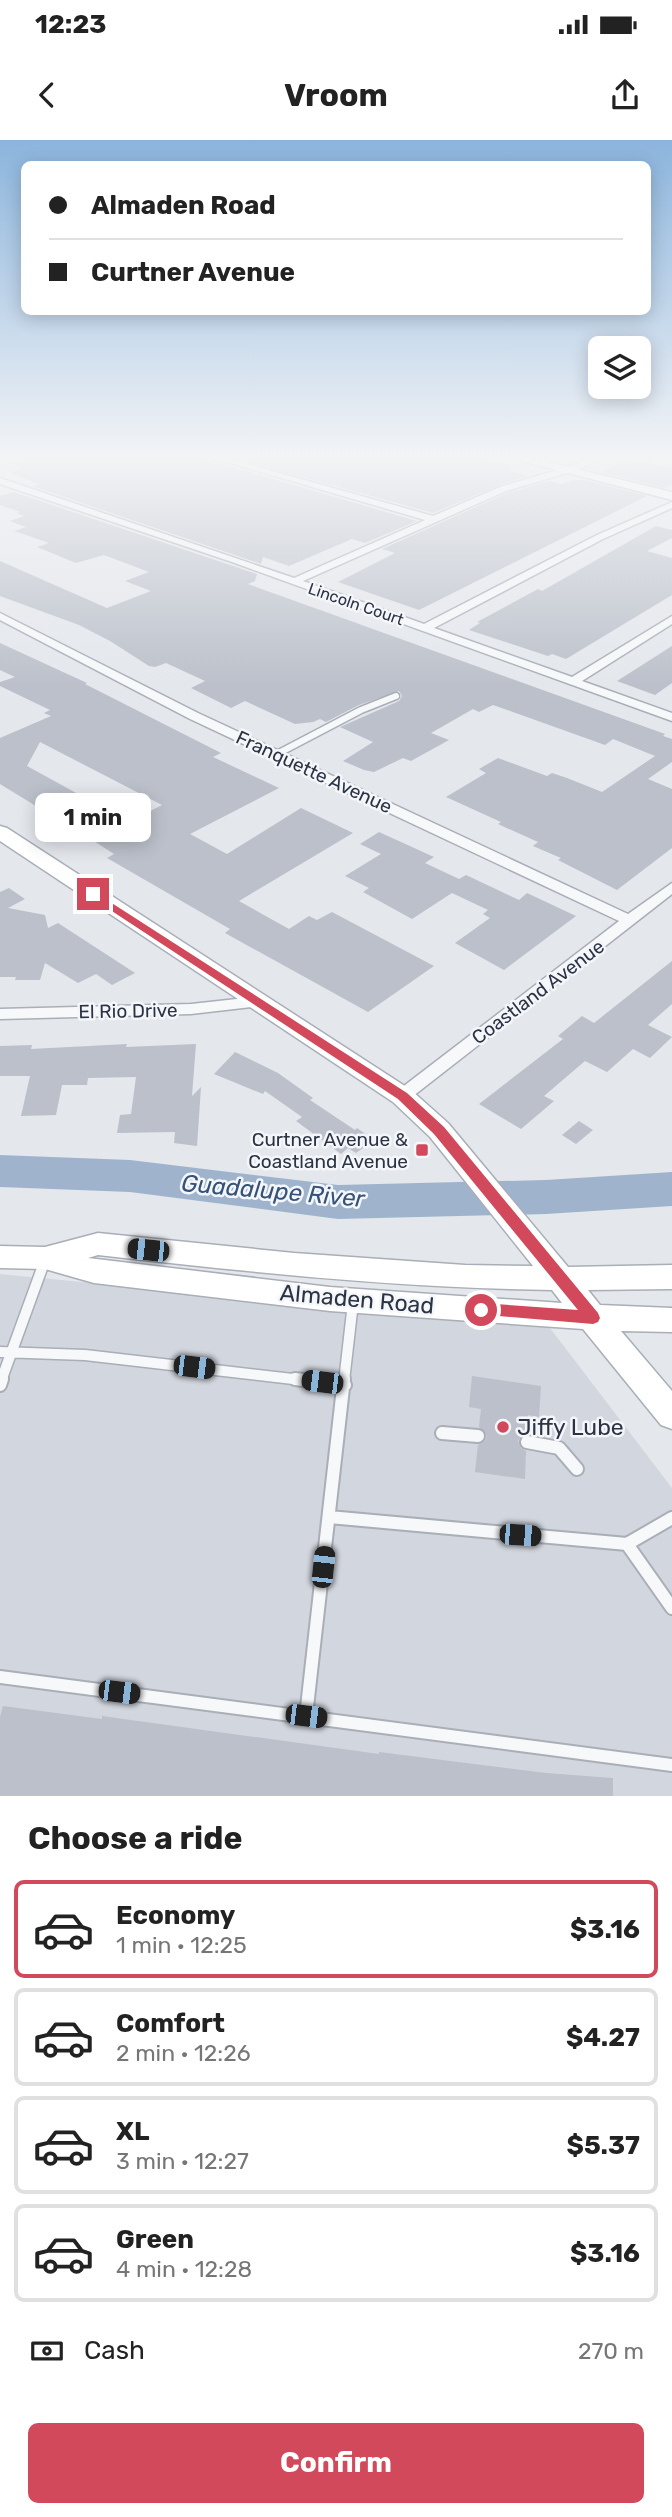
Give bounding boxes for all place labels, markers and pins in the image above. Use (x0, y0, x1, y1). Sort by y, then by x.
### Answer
place label: Curtner Avenue & Coastland Avenue (248, 1128, 408, 1173)
marker: Curtner Avenue & Coastland Avenue (414, 1142, 430, 1158)
place label: Jiffy Lube (517, 1413, 624, 1441)
marker: Jiffy Lube (495, 1419, 511, 1435)

